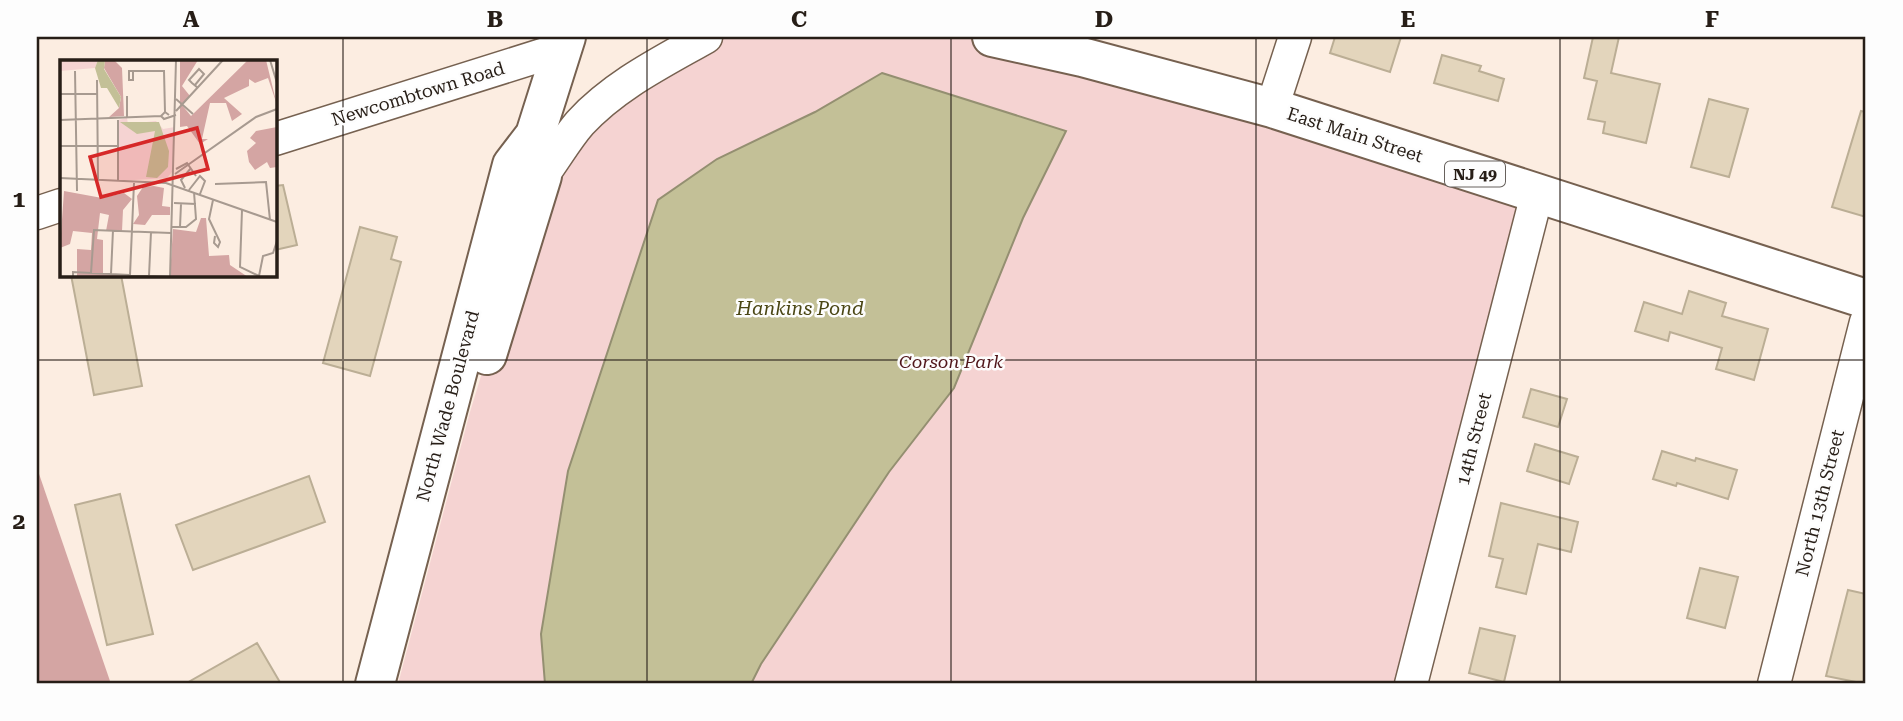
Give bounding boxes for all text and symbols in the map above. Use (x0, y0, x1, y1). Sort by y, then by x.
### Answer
text: A (183, 6, 200, 33)
text: B (487, 6, 503, 33)
text: C (791, 6, 807, 33)
text: D (1095, 6, 1113, 33)
text: E (1401, 6, 1415, 33)
text: F (1705, 6, 1719, 33)
street label: Newcombtown Road (329, 57, 507, 130)
inset map (60, 60, 276, 276)
street label: East Main Street (1285, 103, 1426, 166)
road number: NJ 49 (1445, 162, 1505, 186)
text: 1 (13, 186, 26, 213)
water label: Hankins Pond (735, 297, 864, 320)
street label: North Wade Boulevard (412, 307, 483, 504)
park label: Corson Park (899, 351, 1003, 372)
street label: 14th Street (1452, 390, 1495, 487)
street label: North 13th Street (1791, 427, 1848, 578)
text: 2 (13, 508, 25, 535)

